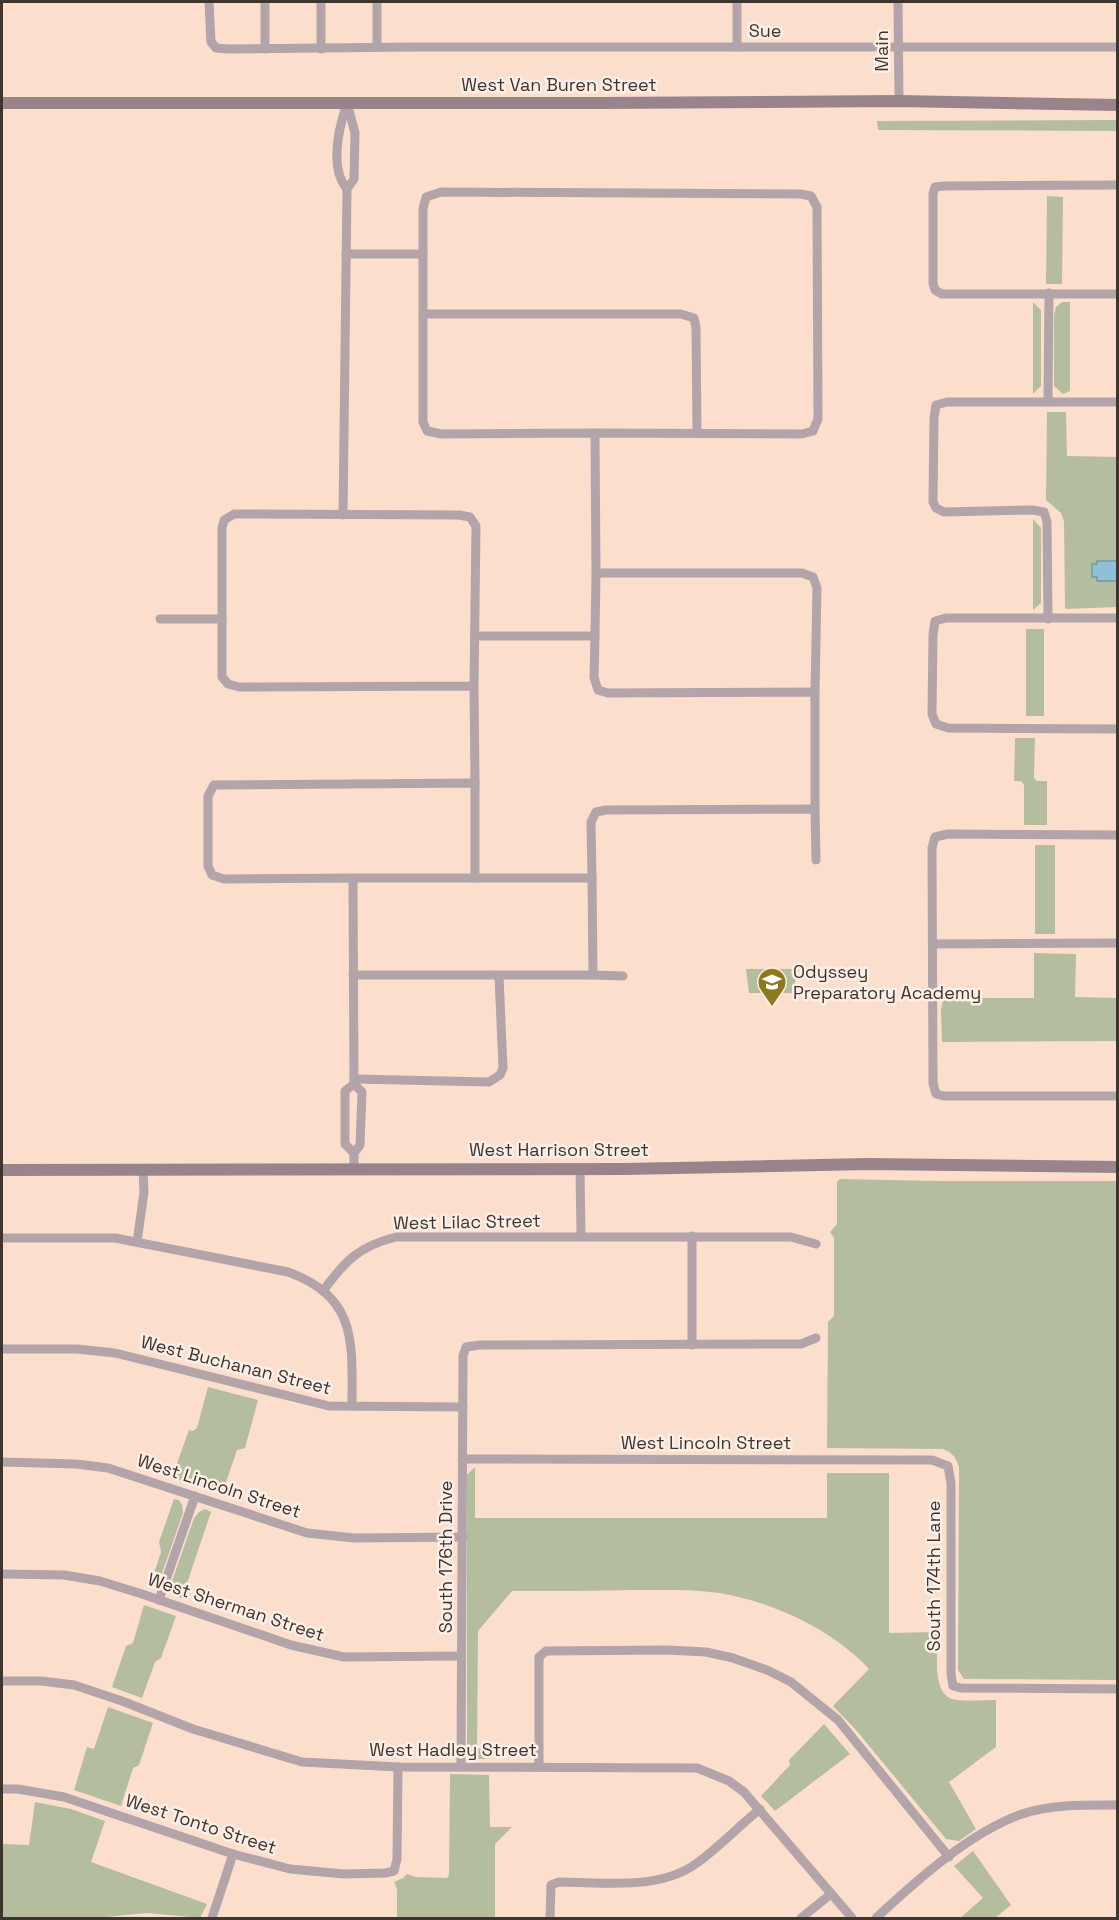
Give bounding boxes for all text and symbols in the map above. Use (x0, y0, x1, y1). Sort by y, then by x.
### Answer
street label: Sue (749, 19, 781, 42)
street label: Main (870, 30, 893, 72)
street label: West Van Buren Street (461, 73, 657, 96)
place label: Odyssey Preparatory Academy (793, 960, 981, 1004)
school or university icon: Odyssey Preparatory Academy (756, 966, 788, 1008)
street label: West Harrison Street (469, 1138, 649, 1161)
street label: West Lilac Street (393, 1209, 541, 1234)
street label: West Buchanan Street (139, 1330, 334, 1399)
street label: West Lincoln Street (621, 1431, 791, 1454)
street label: West Lincoln Street (134, 1448, 304, 1523)
street label: South 176th Drive (434, 1481, 457, 1633)
street label: South 174th Lane (922, 1501, 945, 1651)
street label: West Sherman Street (145, 1567, 327, 1646)
street label: West Hadley Street (369, 1738, 537, 1761)
street label: West Tonto Street (123, 1788, 279, 1859)

